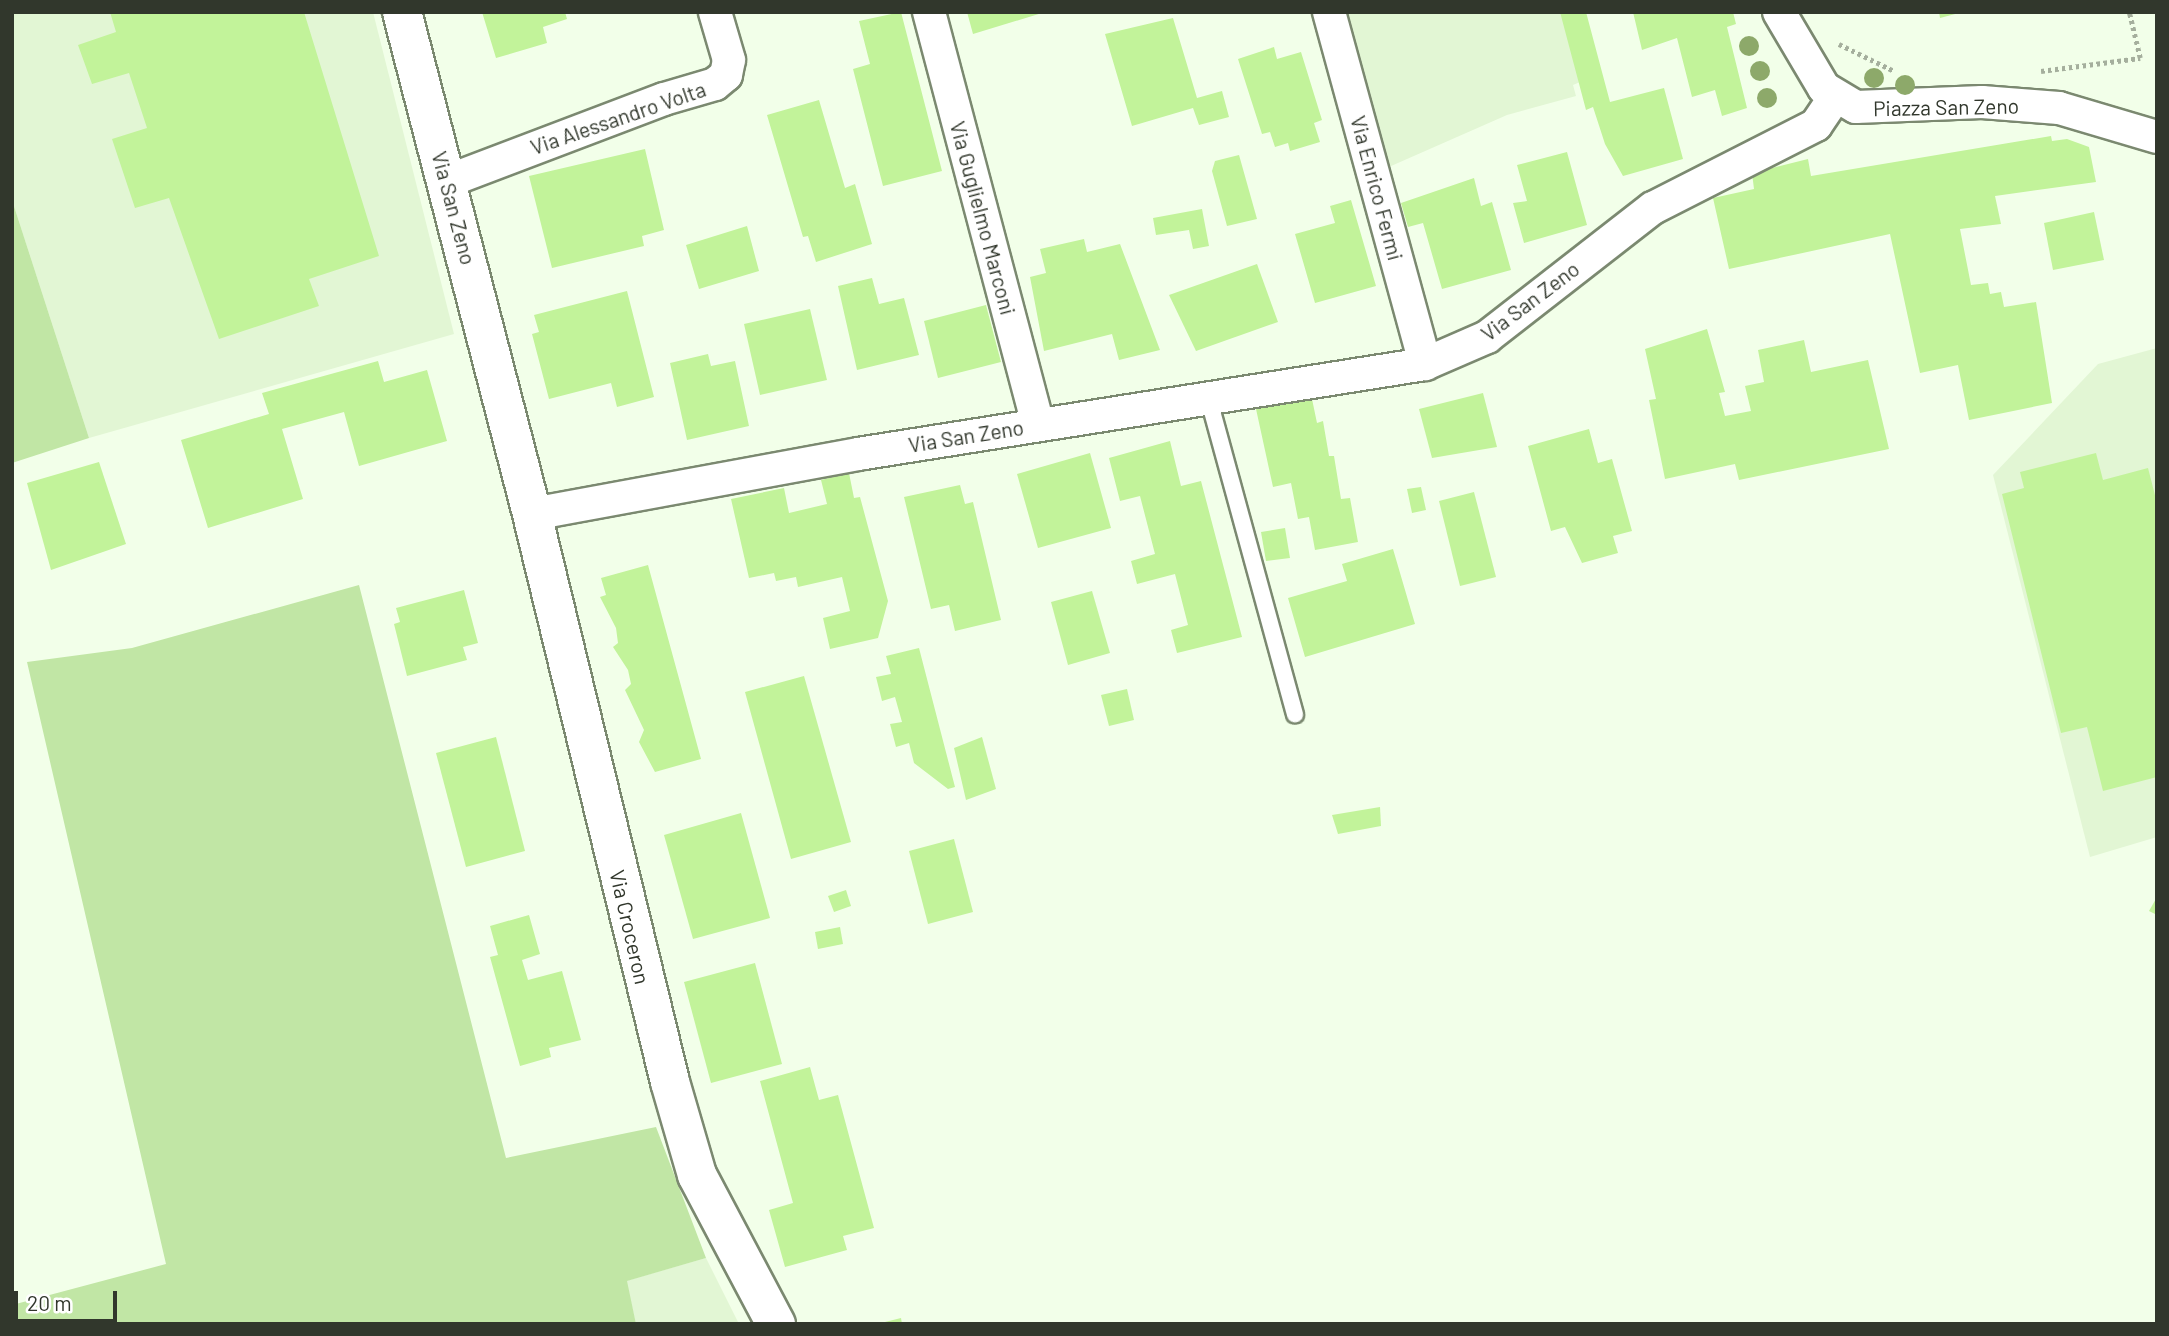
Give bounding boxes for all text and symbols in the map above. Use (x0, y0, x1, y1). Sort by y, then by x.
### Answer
street label: Via Alessandro Volta (527, 76, 709, 160)
street label: Piazza San Zeno (1873, 93, 2019, 121)
street label: Via Enrico Fermi (1346, 113, 1408, 263)
street label: Via Guglielmo Marconi (945, 118, 1021, 318)
street label: Via San Zeno (427, 148, 481, 268)
street label: Via San Zeno (1476, 256, 1584, 346)
street label: Via San Zeno (907, 414, 1025, 458)
street label: Via Croceron (605, 867, 655, 987)
scale bar (18, 1276, 121, 1320)
text: 20 m (27, 1290, 72, 1315)

